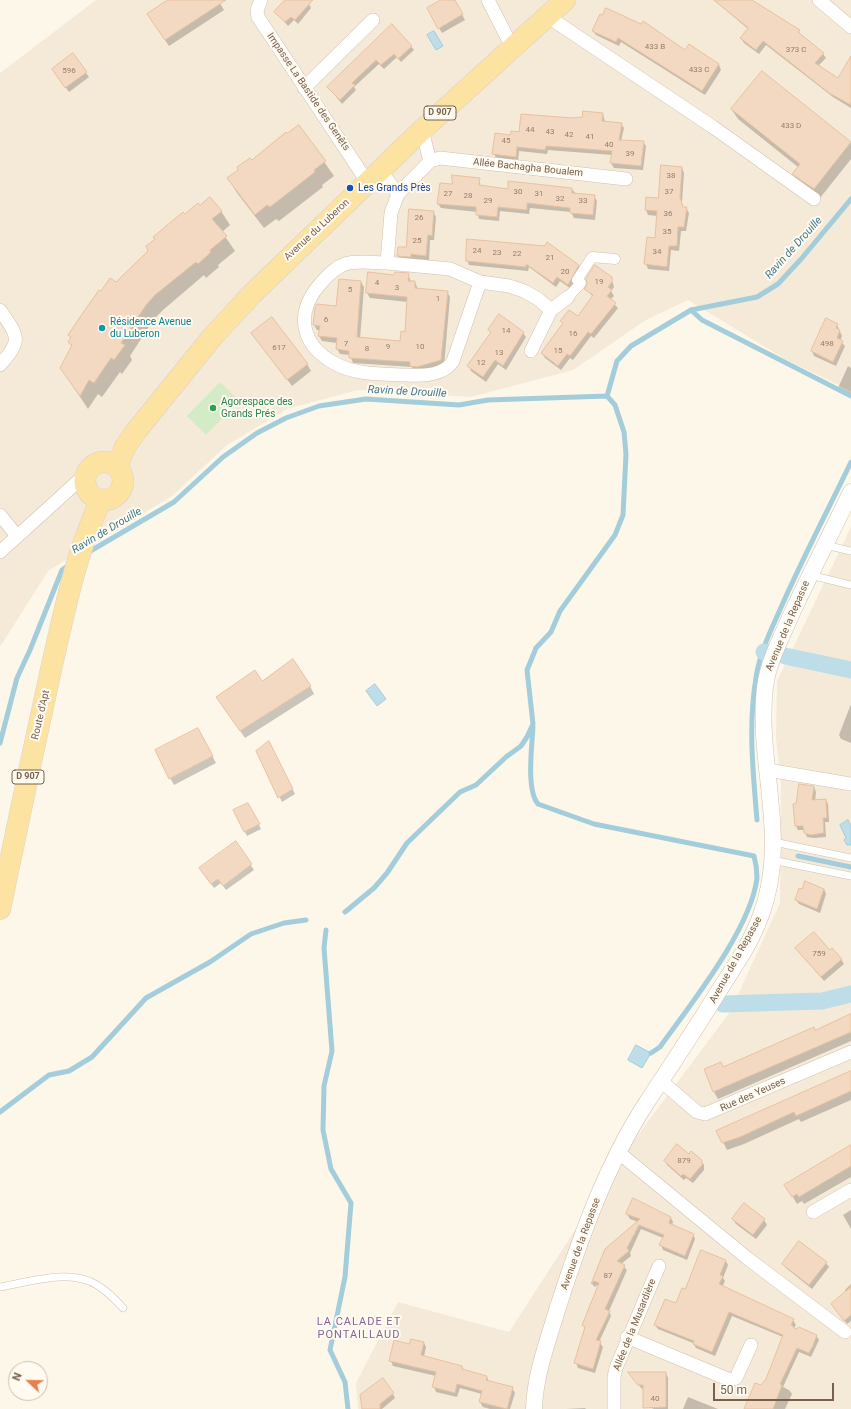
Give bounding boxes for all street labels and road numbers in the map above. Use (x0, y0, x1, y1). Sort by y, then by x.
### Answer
street label: Impasse La Bastide des Genêts (264, 31, 352, 153)
road number: D 907 (424, 106, 456, 120)
street label: Allée Bachagha Boualem (472, 156, 584, 180)
street label: Avenue du Luberon (282, 197, 352, 263)
street label: Avenue de la Repasse (764, 579, 812, 673)
street label: Route d'Apt (29, 689, 53, 741)
road number: D 907 (12, 770, 44, 784)
street label: Avenue de la Repasse (707, 915, 765, 1005)
street label: Rue des Yeuses (719, 1075, 787, 1115)
street label: Avenue de la Repasse (559, 1196, 603, 1292)
street label: Allée de la Musardière (611, 1277, 659, 1373)

